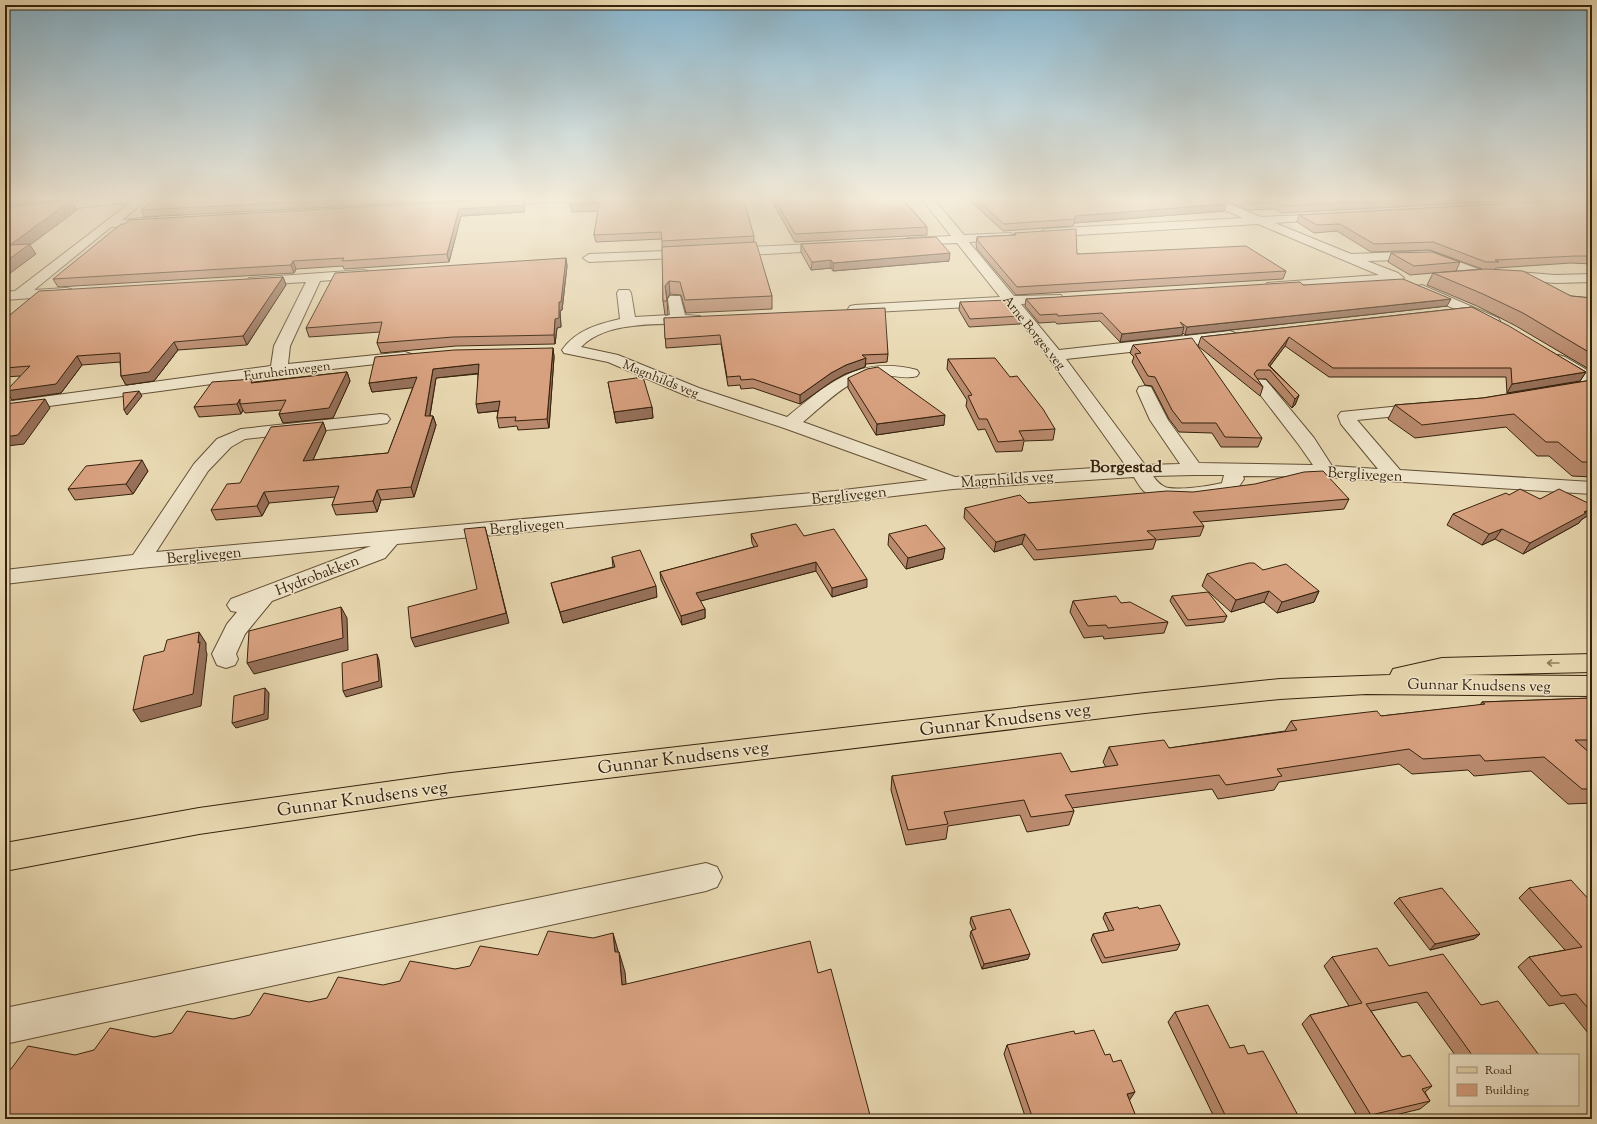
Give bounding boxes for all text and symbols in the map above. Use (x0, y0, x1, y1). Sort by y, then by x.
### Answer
street label: Arne Borges veg (998, 292, 1069, 374)
street label: Magnhilds veg (619, 356, 701, 403)
street label: Furuheimvegen (243, 358, 332, 386)
district label: Borgestad (1090, 456, 1163, 480)
street label: Berglivegen (1327, 463, 1403, 488)
street label: Magnhilds veg (960, 467, 1054, 494)
street label: Berglivegen (811, 482, 888, 511)
street label: Berglivegen (489, 514, 566, 541)
street label: Berglivegen (166, 543, 243, 570)
street label: Hydrobakken (273, 551, 363, 602)
one-way arrow (1547, 659, 1560, 667)
street label: Gunnar Knudsens veg (1407, 675, 1551, 698)
street label: Gunnar Knudsens veg (918, 698, 1092, 744)
street label: Gunnar Knudsens veg (596, 736, 770, 782)
street label: Gunnar Knudsens veg (275, 775, 450, 825)
legend (1449, 1054, 1579, 1106)
text: Road (1485, 1062, 1512, 1080)
text: Building (1485, 1082, 1529, 1100)

